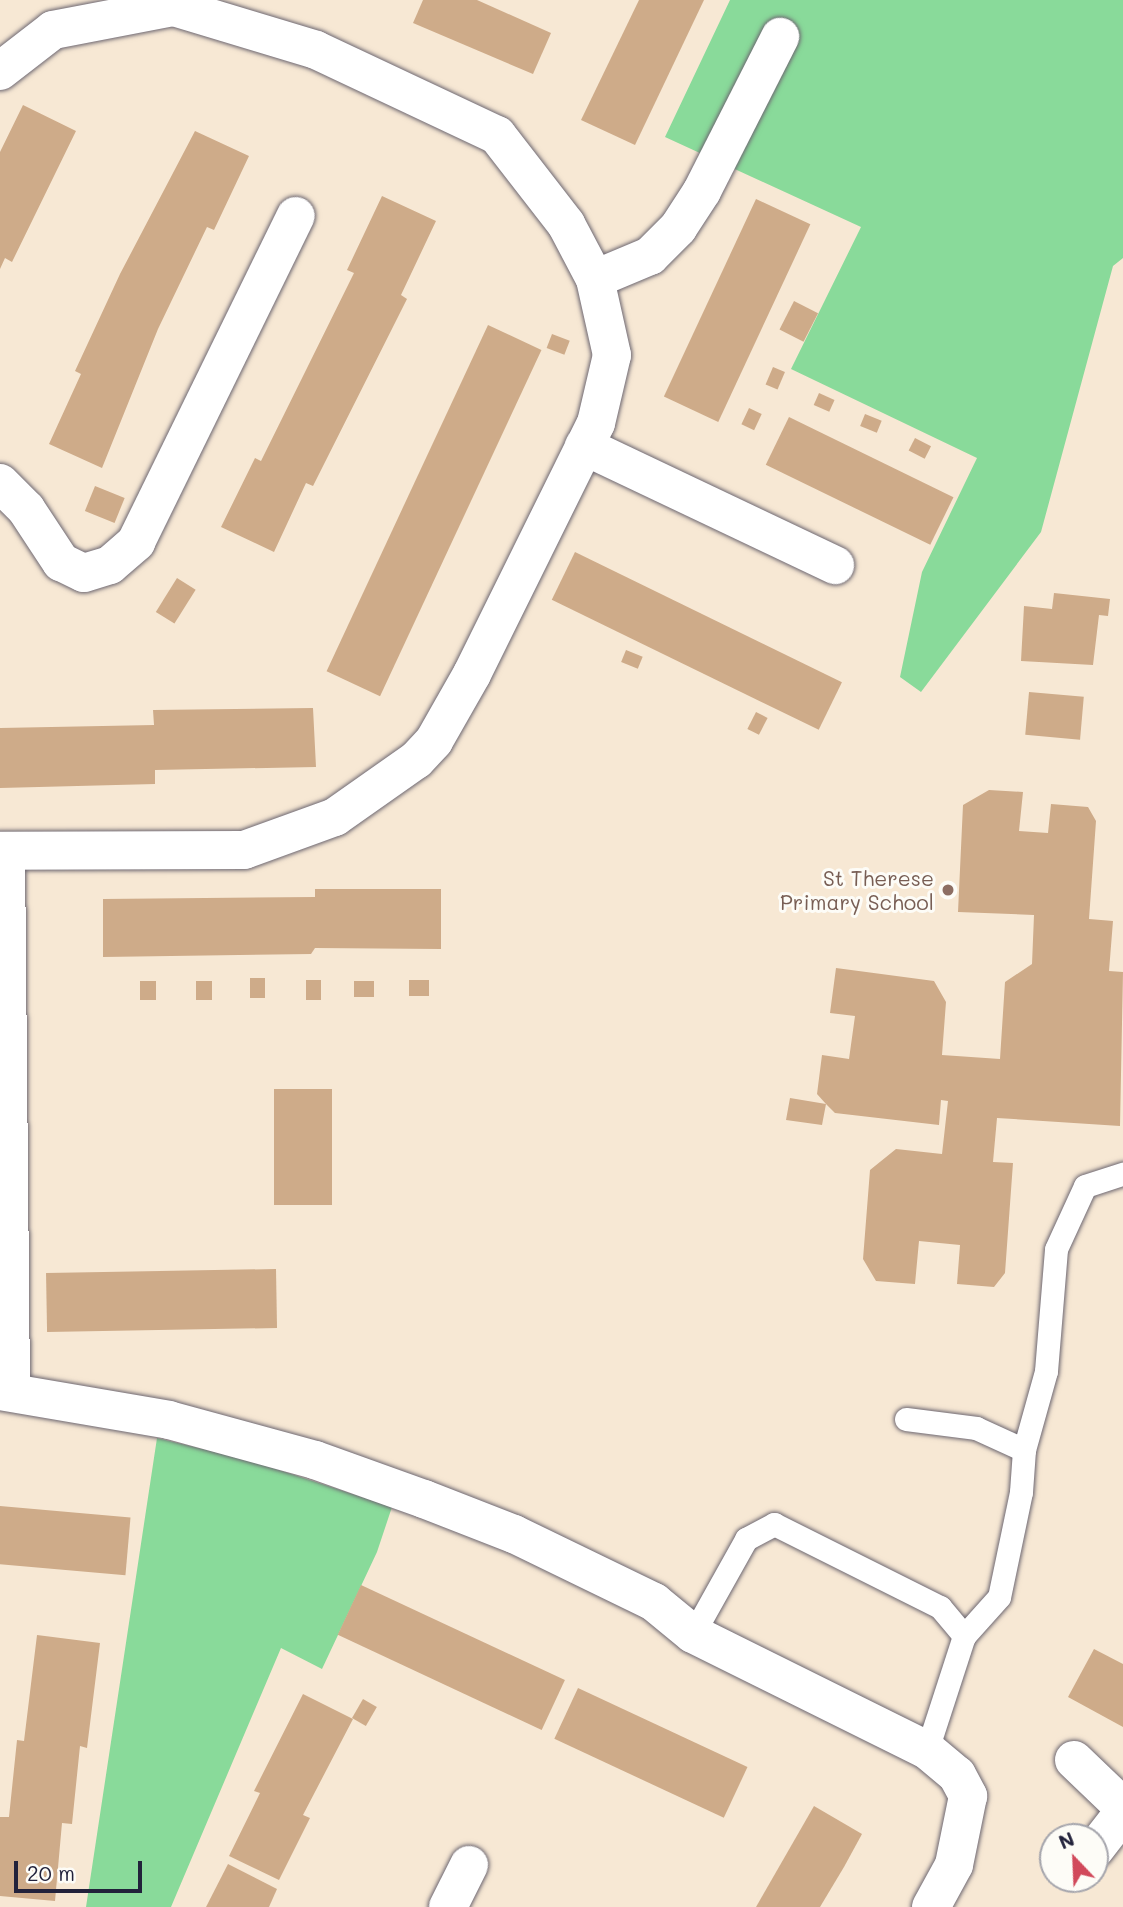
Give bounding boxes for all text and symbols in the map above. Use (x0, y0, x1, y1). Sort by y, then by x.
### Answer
place label: St Therese Primary School (780, 865, 934, 915)
marker: St Therese Primary School (940, 882, 956, 898)
north arrow (1039, 1823, 1109, 1893)
text: N (1055, 1826, 1078, 1854)
scale bar (18, 1848, 145, 1892)
text: 20 m (27, 1859, 75, 1886)

